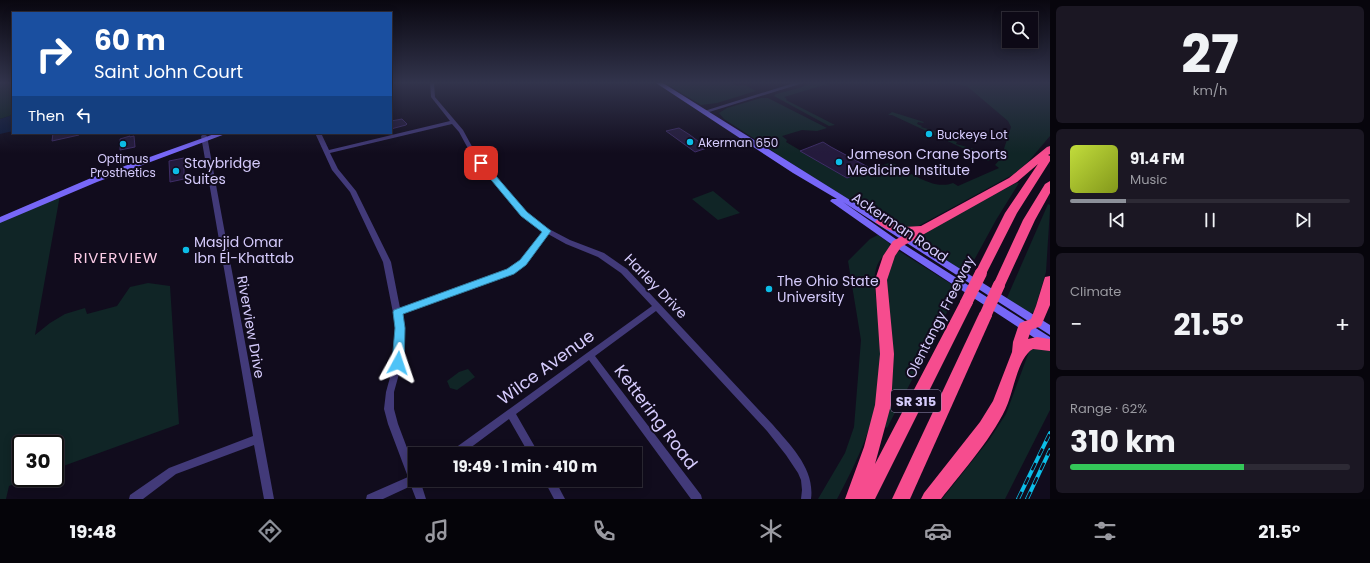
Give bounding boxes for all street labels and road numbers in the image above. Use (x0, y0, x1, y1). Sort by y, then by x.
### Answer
street label: Ackerman Road (848, 187, 952, 267)
street label: Harley Drive (620, 249, 692, 323)
street label: Olentangy Freeway (900, 252, 980, 382)
street label: Riverview Drive (232, 274, 270, 380)
street label: Wilce Avenue (493, 324, 599, 410)
street label: Kettering Road (609, 360, 703, 474)
road number: SR 315 (891, 390, 941, 412)

